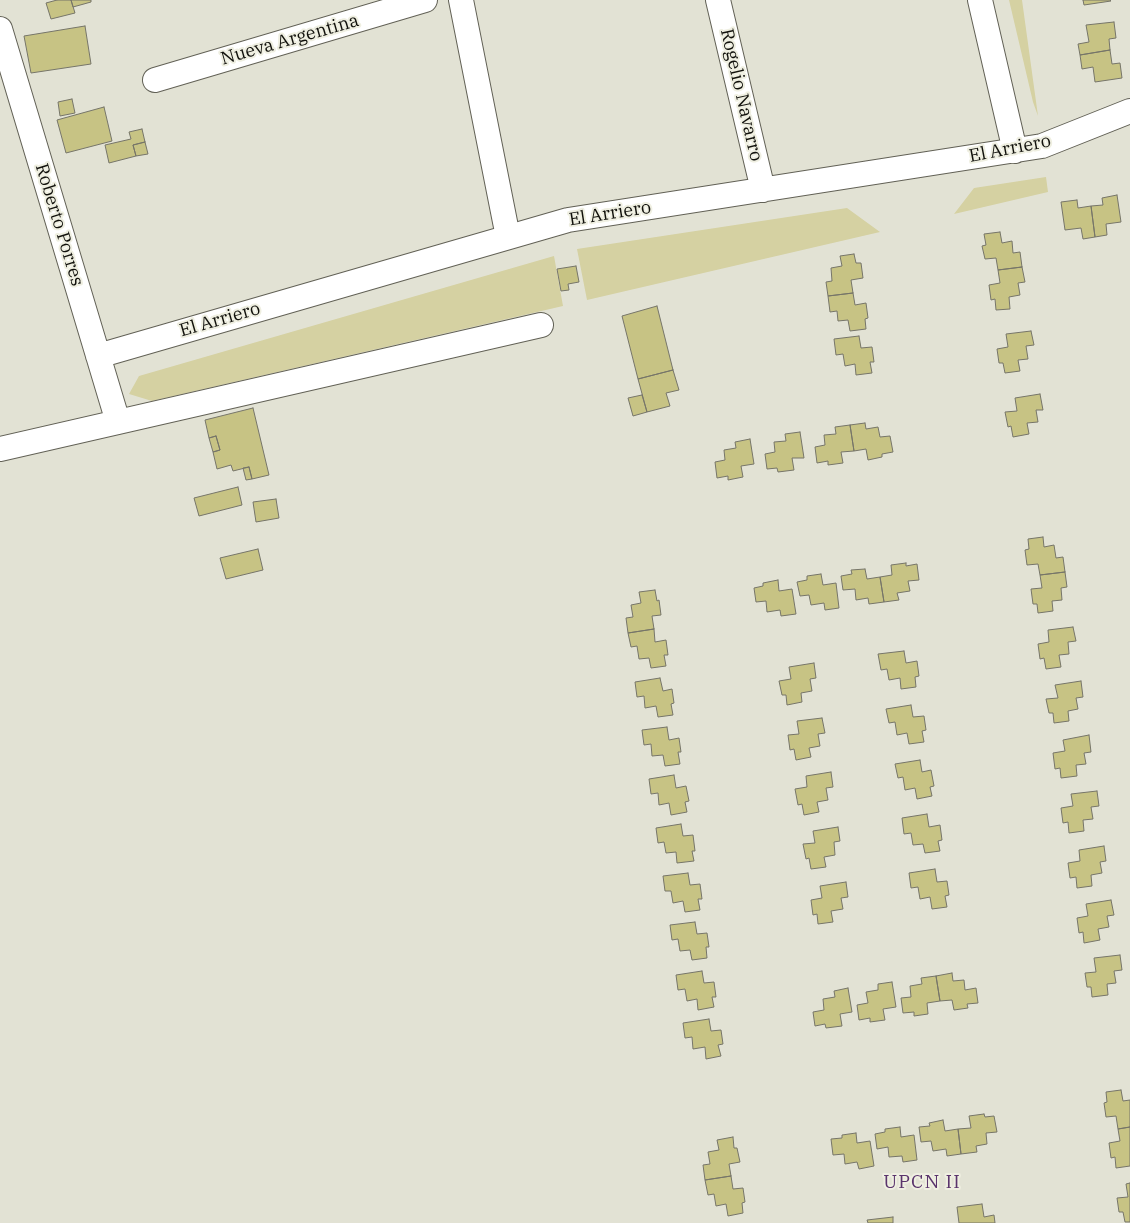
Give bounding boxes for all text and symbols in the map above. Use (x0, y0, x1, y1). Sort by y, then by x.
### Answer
street label: Nueva Argentina (218, 10, 362, 70)
street label: Rogelio Navarro (715, 27, 767, 163)
street label: El Arriero (967, 130, 1053, 168)
street label: Roberto Porres (30, 161, 88, 289)
street label: El Arriero (567, 197, 653, 231)
street label: El Arriero (177, 298, 263, 342)
district label: UPCN II (882, 1172, 962, 1194)

